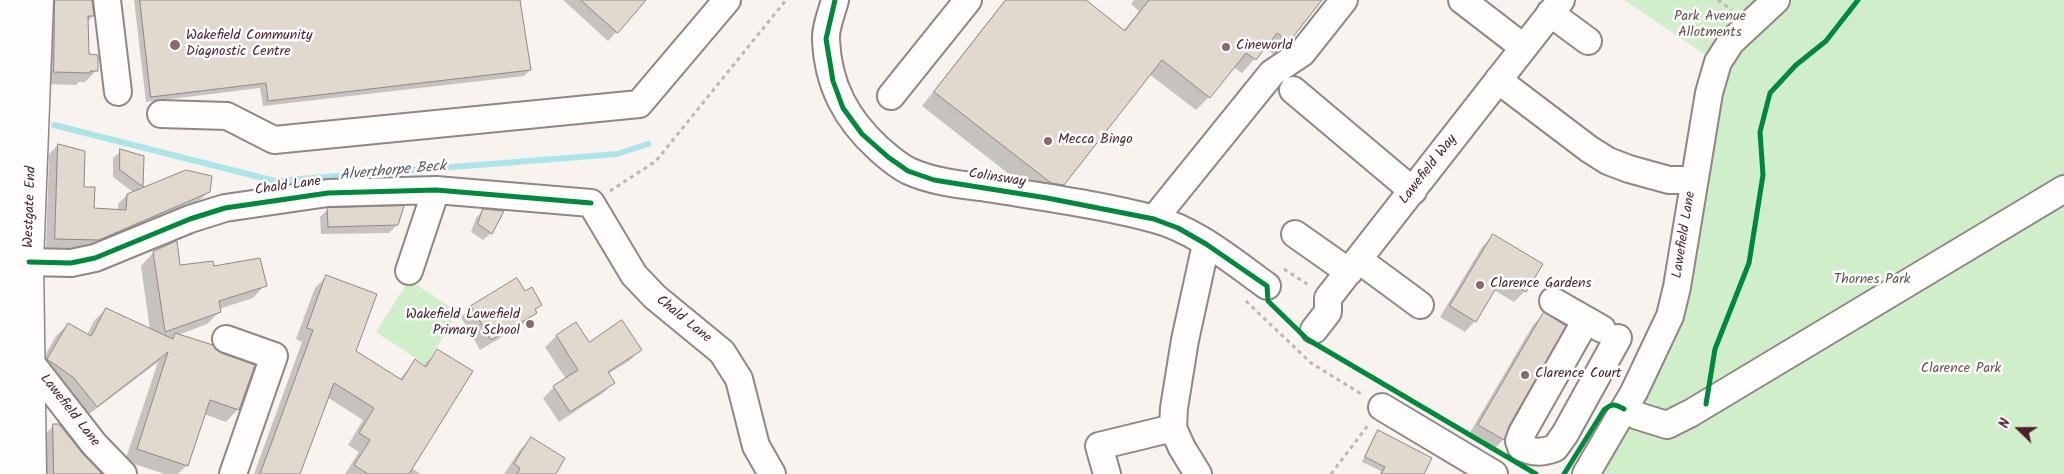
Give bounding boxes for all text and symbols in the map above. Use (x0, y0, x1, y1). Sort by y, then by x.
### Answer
park label: Park Avenue Allotments (1674, 10, 1746, 42)
place label: Wakefield Community Diagnostic Centre (186, 29, 313, 62)
marker: Wakefield Community Diagnostic Centre (168, 38, 182, 52)
place label: Cineworld (1236, 39, 1292, 55)
marker: Cineworld (1220, 41, 1232, 53)
street label: Lawefield Way (1397, 132, 1461, 208)
place label: Mecca Bingo (1058, 133, 1133, 149)
marker: Mecca Bingo (1042, 135, 1054, 147)
water label: Alverthorpe Beck (339, 158, 447, 186)
street label: Westgate End (21, 166, 41, 248)
street label: Colinsway (967, 166, 1027, 192)
street label: Chald Lane (254, 174, 322, 200)
street label: Lawefield Lane (1670, 190, 1700, 280)
park label: Thornes Park (1834, 273, 1910, 289)
place label: Clarence Gardens (1490, 277, 1591, 293)
marker: Clarence Gardens (1474, 279, 1486, 291)
street label: Chald Lane (652, 293, 714, 347)
place label: Wakefield Lawefield Primary School (406, 308, 520, 341)
marker: Wakefield Lawefield Primary School (524, 318, 536, 330)
park label: Clarence Park (1921, 362, 2001, 378)
place label: Clarence Court (1535, 367, 1621, 383)
marker: Clarence Court (1519, 369, 1531, 381)
street label: Lawefield Lane (35, 371, 103, 451)
north arrow (1994, 404, 2044, 454)
text: N (1993, 415, 2017, 432)

